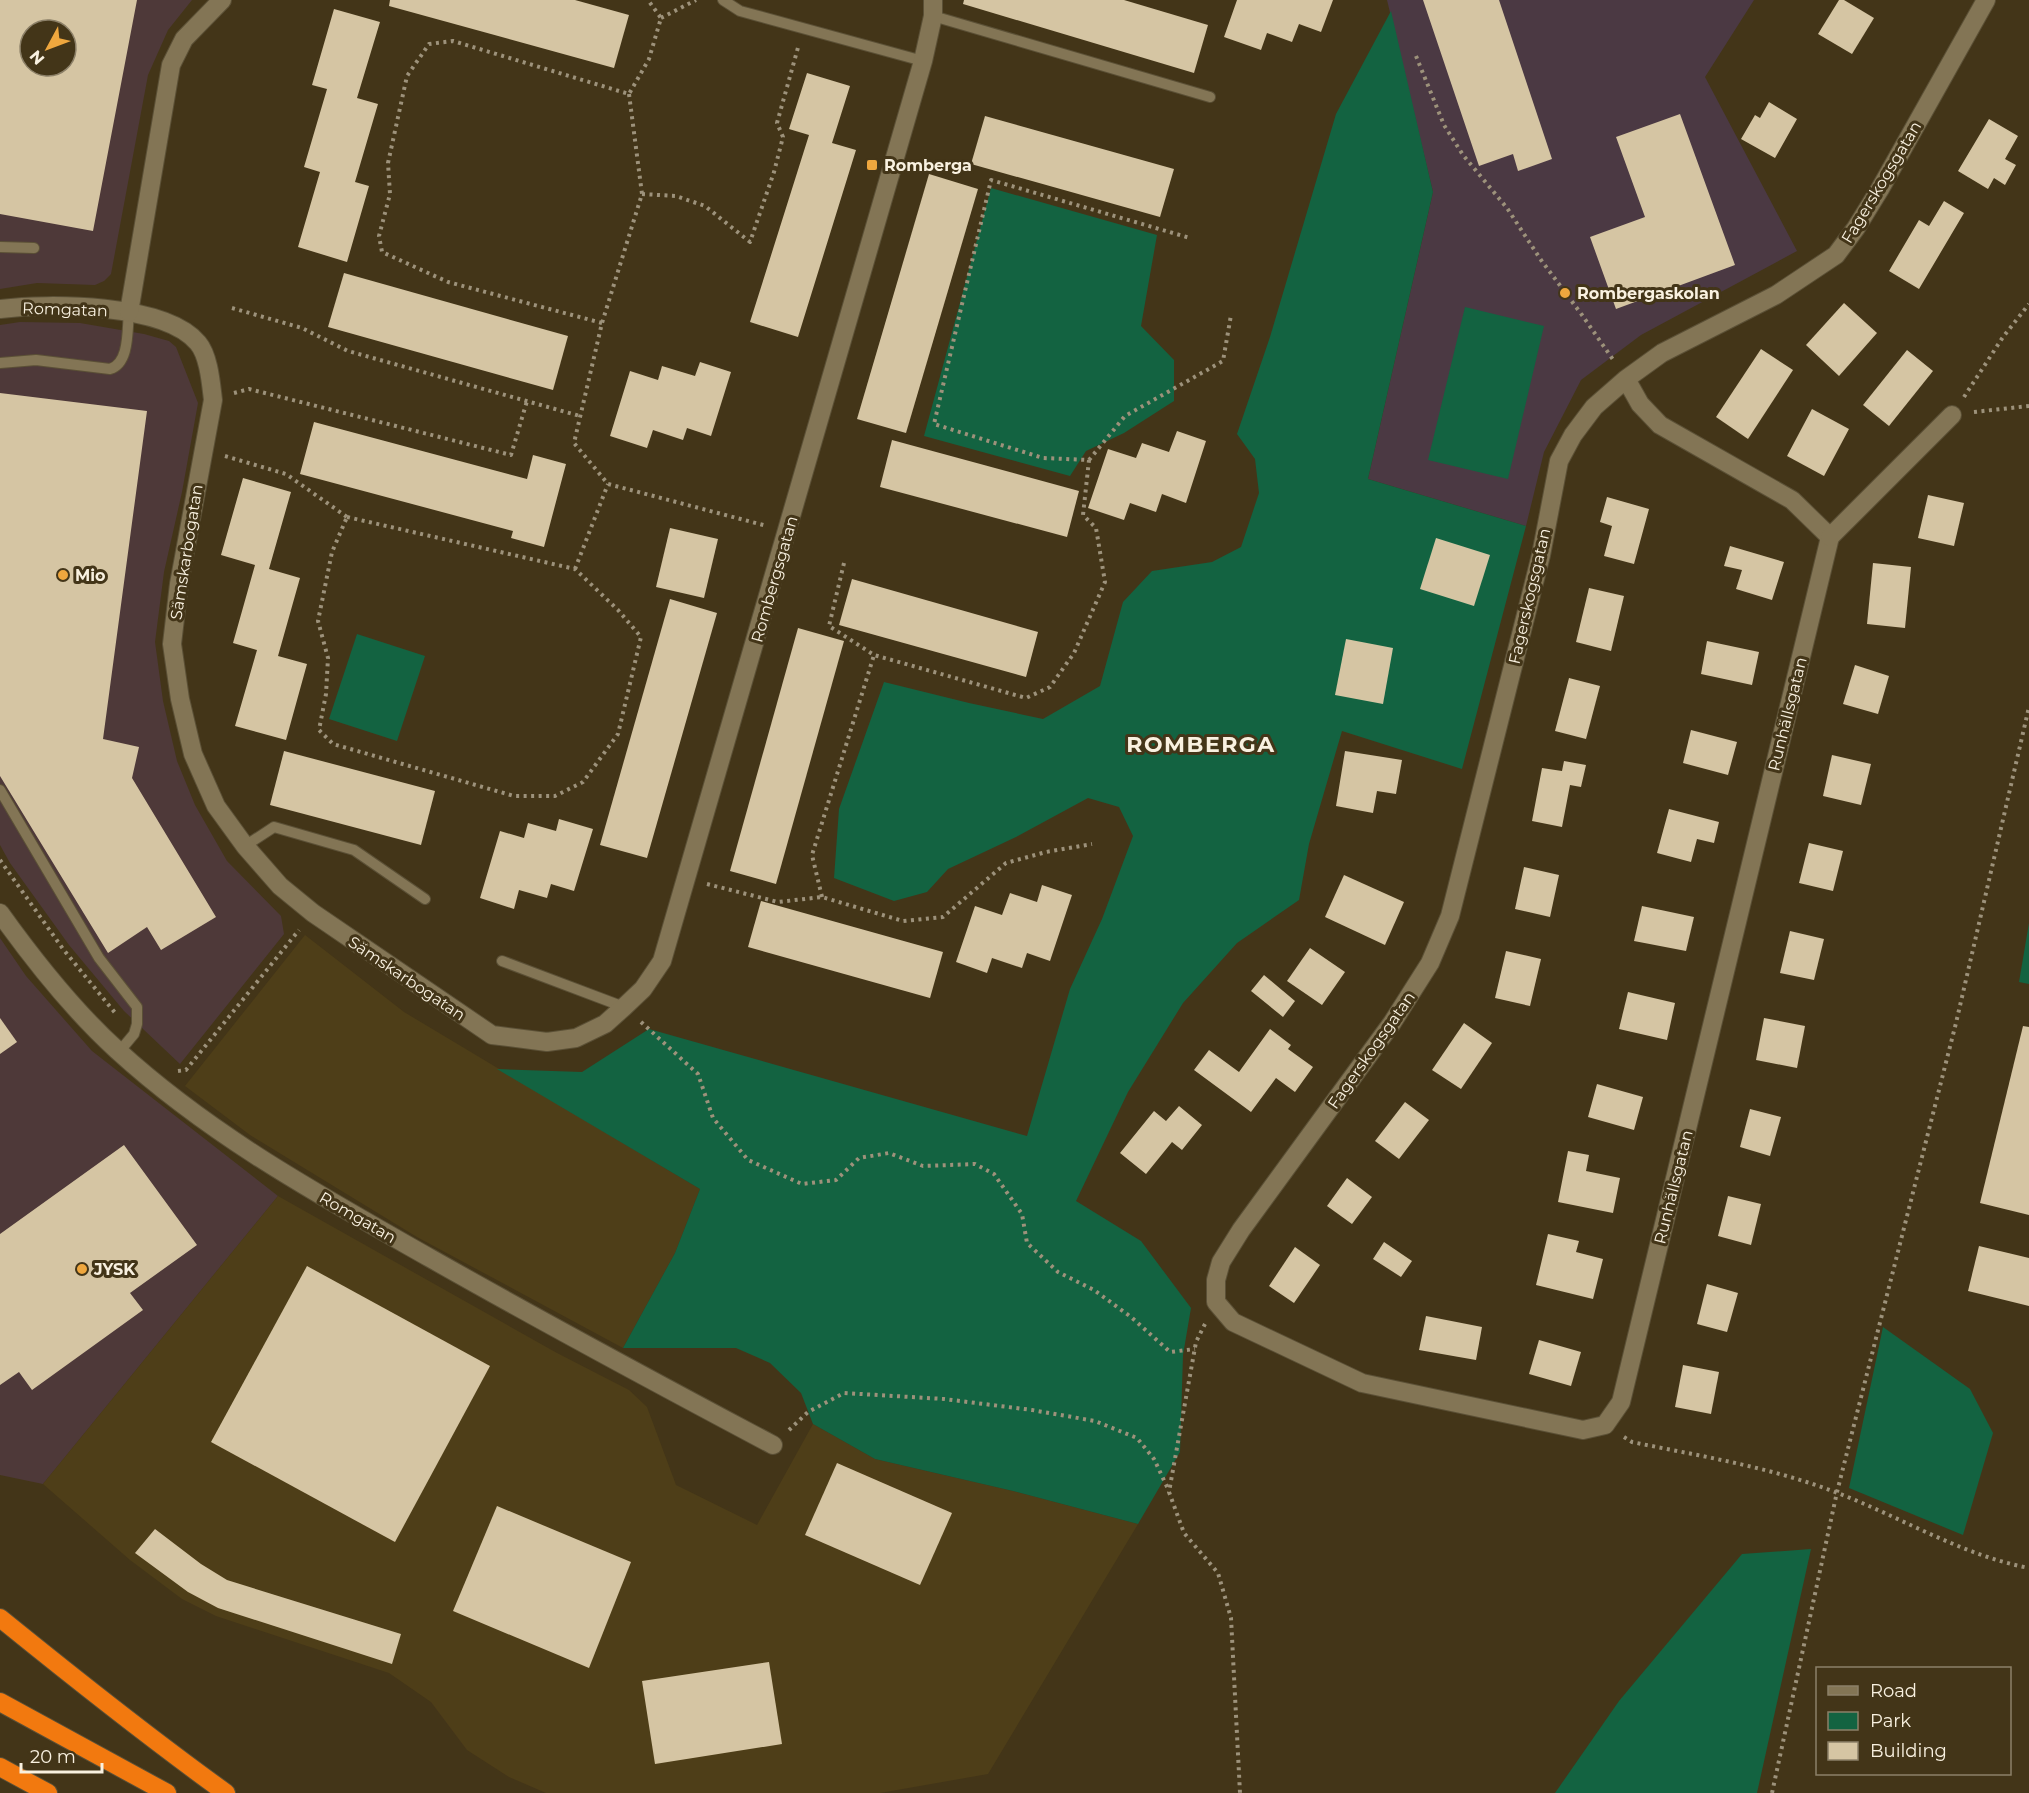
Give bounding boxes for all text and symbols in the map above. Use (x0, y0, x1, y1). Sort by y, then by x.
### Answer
north arrow (18, 18, 78, 78)
text: N (26, 46, 48, 69)
street label: Fagerskogsgatan (1838, 118, 1925, 247)
place label: Romberga (884, 156, 972, 175)
marker: Romberga (865, 158, 879, 172)
place label: Rombergaskolan (1577, 284, 1720, 303)
marker: Rombergaskolan (1558, 286, 1572, 300)
street label: Romgatan (22, 299, 108, 320)
street label: Sämskarbogatan (166, 483, 207, 621)
street label: Rombergsgatan (747, 514, 802, 645)
street label: Fagerskogsgatan (1505, 526, 1554, 666)
place label: Mio (75, 566, 106, 585)
marker: Mio (56, 568, 70, 582)
street label: Runhällsgatan (1764, 655, 1811, 773)
district label: ROMBERGA (1126, 731, 1276, 758)
street label: Sämskarbogatan (345, 932, 469, 1025)
street label: Fagerskogsgatan (1324, 988, 1419, 1113)
street label: Runhällsgatan (1650, 1128, 1697, 1246)
street label: Romgatan (316, 1188, 399, 1247)
place label: JYSK (93, 1260, 136, 1279)
marker: JYSK (75, 1262, 89, 1276)
legend (1816, 1667, 2011, 1775)
text: Road (1870, 1680, 1917, 1702)
text: Park (1870, 1710, 1911, 1732)
scale bar (21, 1736, 102, 1774)
text: Building (1870, 1740, 1947, 1762)
text: 20 m (30, 1746, 76, 1768)

